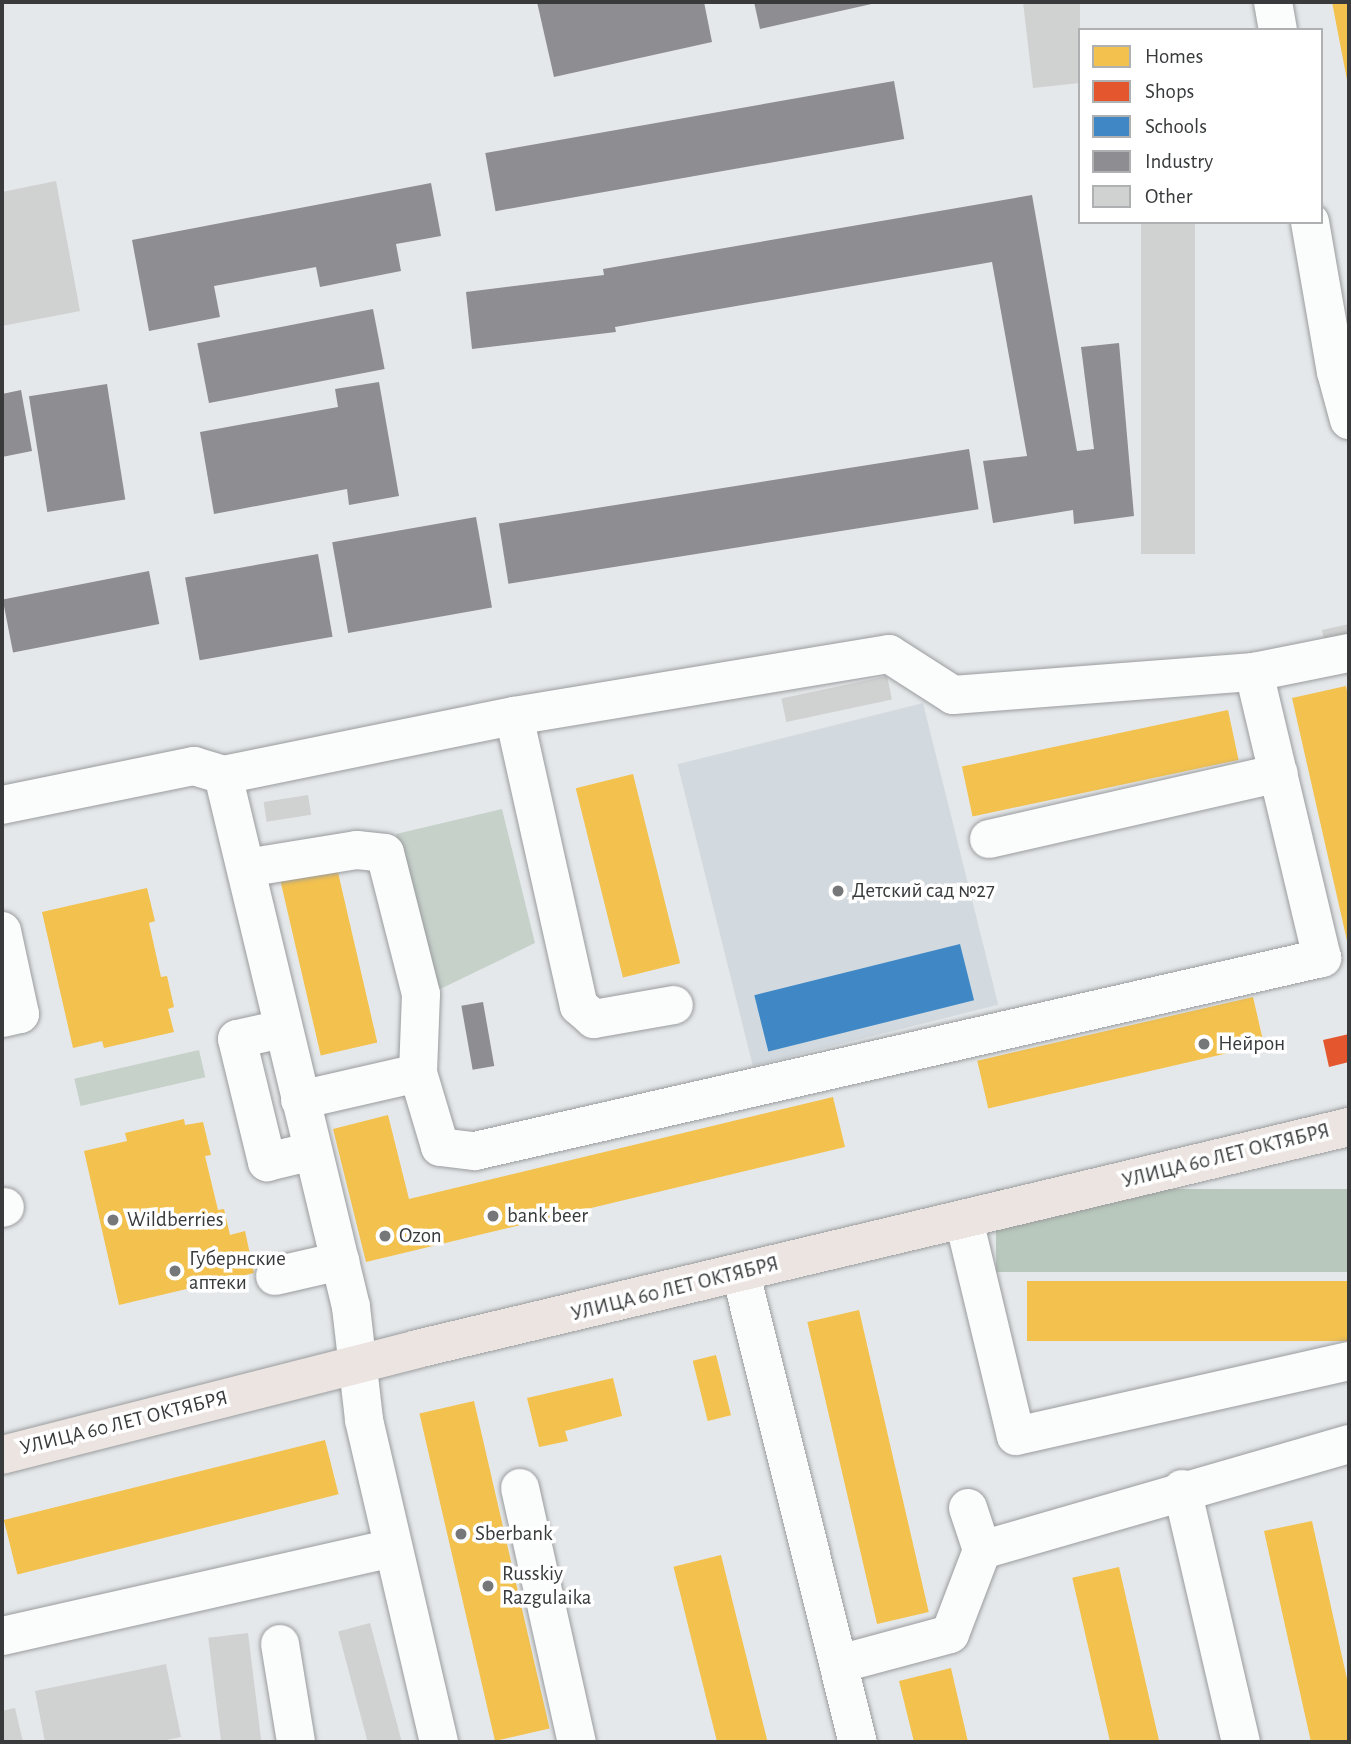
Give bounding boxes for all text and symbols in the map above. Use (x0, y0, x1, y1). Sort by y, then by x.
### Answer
legend (1078, 28, 1323, 224)
text: Homes (1145, 46, 1203, 67)
text: Shops (1145, 81, 1194, 102)
text: Schools (1145, 116, 1207, 137)
text: Industry (1145, 151, 1213, 172)
text: Other (1145, 186, 1192, 207)
place label: Детский сад №27 (852, 878, 995, 904)
marker: Детский сад №27 (830, 883, 846, 899)
place label: Нейрон (1218, 1031, 1285, 1057)
marker: Нейрон (1196, 1036, 1212, 1052)
street label: УЛИЦА 60 ЛЕТ ОКТЯБРЯ (1120, 1118, 1332, 1194)
place label: bank beer (507, 1203, 588, 1229)
place label: Wildberries (127, 1207, 223, 1233)
marker: bank beer (485, 1208, 501, 1224)
marker: Wildberries (105, 1212, 121, 1228)
place label: Ozon (399, 1223, 442, 1249)
marker: Ozon (377, 1228, 393, 1244)
place label: Губернские аптеки (189, 1246, 286, 1296)
street label: УЛИЦА 60 ЛЕТ ОКТЯБРЯ (569, 1251, 781, 1327)
marker: Губернские аптеки (167, 1263, 183, 1279)
street label: УЛИЦА 60 ЛЕТ ОКТЯБРЯ (18, 1385, 230, 1461)
place label: Sberbank (475, 1521, 553, 1547)
marker: Sberbank (453, 1526, 469, 1542)
place label: Russkiy Razgulaika (502, 1561, 591, 1611)
marker: Russkiy Razgulaika (480, 1578, 496, 1594)

